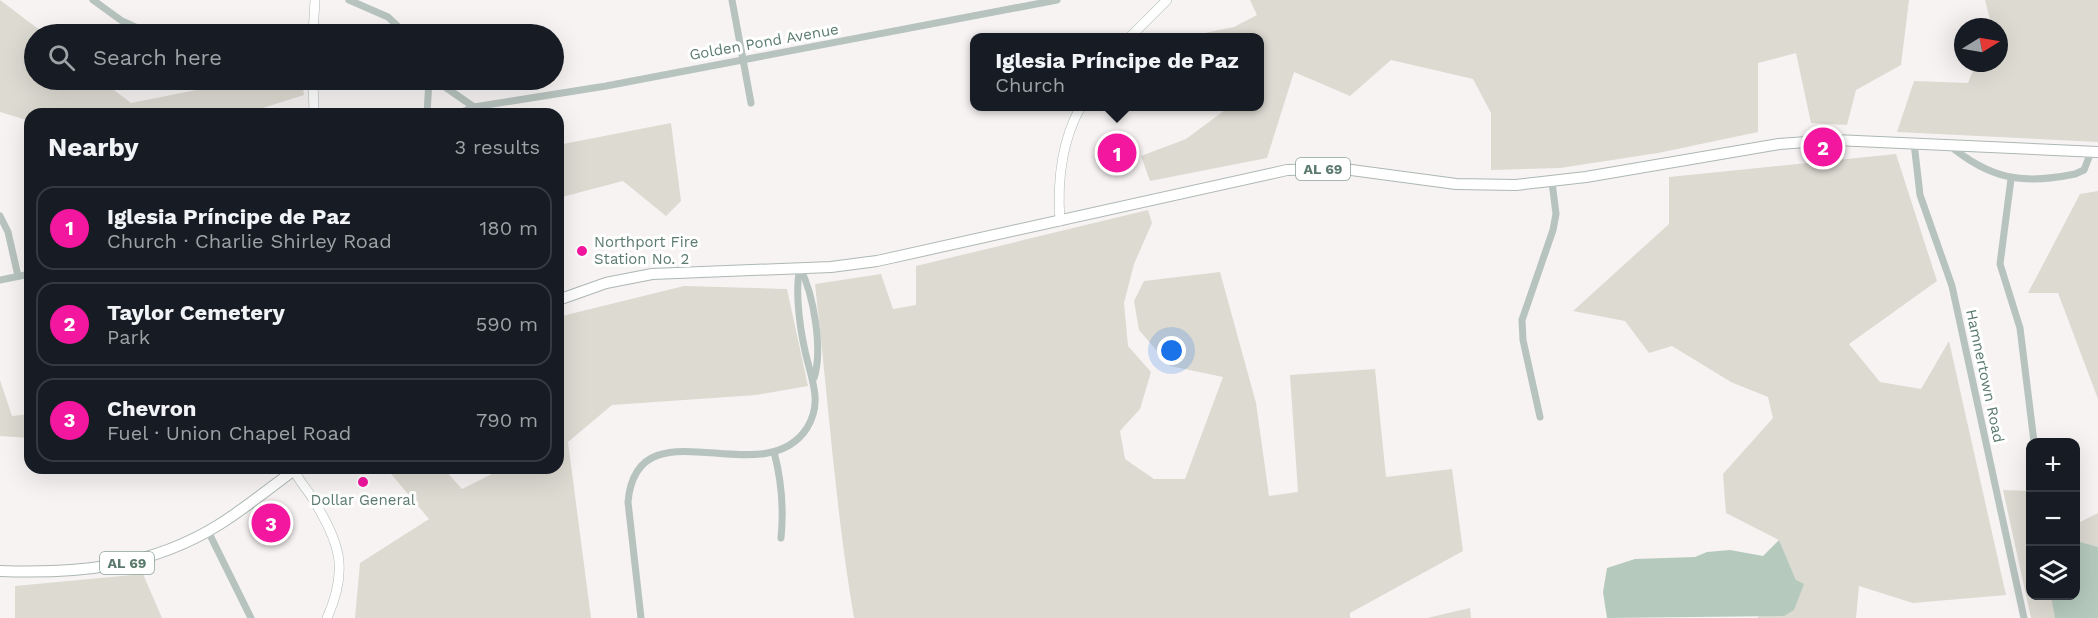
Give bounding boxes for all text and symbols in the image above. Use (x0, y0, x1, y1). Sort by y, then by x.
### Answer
north arrow (1954, 18, 2008, 72)
street label: Golden Pond Avenue (688, 20, 840, 64)
search box (24, 24, 564, 90)
popup (970, 33, 1264, 111)
icon: search (45, 41, 78, 74)
text: Search here (93, 45, 222, 70)
text: Iglesia Príncipe de Paz (995, 48, 1239, 73)
text: Church (995, 73, 1065, 97)
pin: 2 (1804, 124, 1842, 170)
pin: 1 (1098, 130, 1136, 176)
text: Nearby (48, 132, 139, 162)
text: 3 results (455, 135, 540, 159)
road number: AL 69 (1296, 158, 1350, 180)
text: Iglesia Príncipe de Paz (107, 204, 351, 229)
text: 1 (65, 216, 74, 240)
text: 180 m (480, 216, 538, 240)
text: Church · Charlie Shirley Road (107, 229, 392, 253)
place label: Northport Fire Station No. 2 (594, 233, 698, 268)
marker: Northport Fire Station No. 2 (575, 244, 589, 258)
text: Taylor Cemetery (107, 300, 285, 325)
street label: Hamnertown Road (1962, 308, 2008, 444)
text: 2 (64, 312, 75, 336)
text: 590 m (476, 312, 538, 336)
text: Park (107, 325, 150, 349)
your location (1157, 336, 1186, 365)
text: Chevron (107, 396, 196, 421)
text: 3 (64, 408, 75, 432)
text: 790 m (476, 408, 538, 432)
text: Fuel · Union Chapel Road (107, 421, 351, 445)
map controls (2026, 438, 2080, 600)
button: + (2026, 438, 2080, 492)
marker: Dollar General (356, 475, 370, 489)
place label: Dollar General (311, 491, 416, 509)
button: − (2026, 492, 2080, 546)
pin: 3 (252, 500, 290, 546)
button: layers (2026, 546, 2080, 600)
road number: AL 69 (100, 552, 154, 574)

